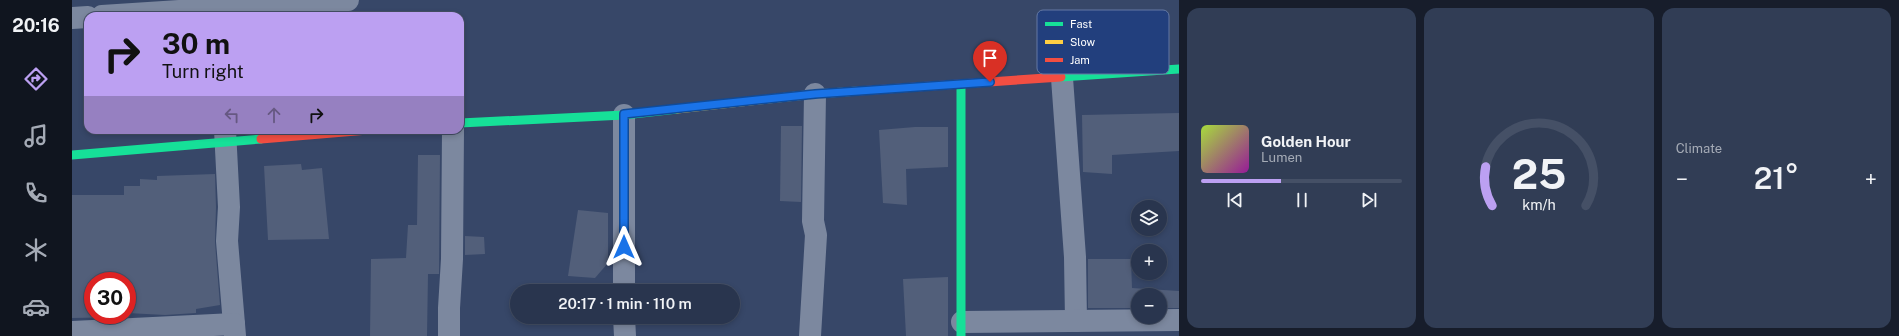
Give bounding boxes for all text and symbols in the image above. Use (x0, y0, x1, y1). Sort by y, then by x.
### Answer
legend (1037, 10, 1169, 74)
text: 20:16 (12, 15, 60, 36)
text: Fast (1070, 18, 1092, 30)
text: 30 m (162, 27, 230, 60)
icon: right (96, 28, 148, 80)
text: Slow (1070, 36, 1096, 48)
pin (973, 41, 1007, 82)
icon: arrive (979, 47, 1001, 69)
text: Jam (1070, 54, 1090, 66)
text: Turn right (162, 61, 244, 82)
icon: directions (22, 65, 50, 93)
icon: left (221, 104, 243, 126)
icon: ahead (263, 104, 285, 126)
icon: right (305, 104, 327, 126)
icon: music (22, 122, 50, 150)
text: Golden Hour (1261, 133, 1351, 150)
text: Climate (1676, 141, 1722, 156)
text: 25 (1512, 149, 1566, 198)
text: Lumen (1261, 150, 1302, 165)
text: 21° (1754, 160, 1799, 196)
text: − (1676, 166, 1688, 192)
text: + (1865, 166, 1877, 192)
icon: phone (22, 179, 50, 207)
icon: previous (1224, 189, 1246, 211)
icon: pause (1291, 189, 1313, 211)
icon: next (1358, 189, 1380, 211)
text: km/h (1522, 196, 1556, 213)
map controls (1131, 200, 1167, 324)
button: layers (1131, 200, 1167, 236)
position arrow (603, 226, 645, 268)
icon: climate (22, 236, 50, 264)
button: + (1131, 244, 1167, 280)
speed limit sign: 30 (84, 272, 136, 324)
button: − (1131, 288, 1167, 324)
icon: car (22, 293, 50, 321)
text: 20:17 · 1 min · 110 m (558, 295, 692, 312)

